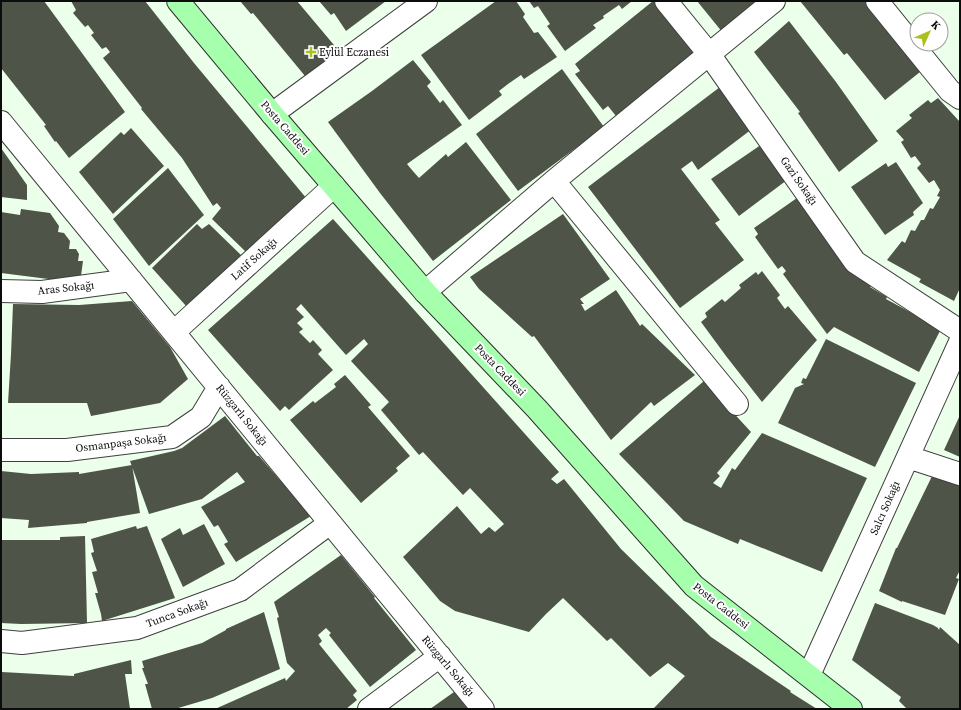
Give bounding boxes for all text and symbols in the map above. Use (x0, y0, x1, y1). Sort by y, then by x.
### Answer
north arrow (909, 12, 949, 52)
text: K (928, 17, 944, 34)
place label: Eylül Eczanesi (319, 45, 389, 60)
marker: Eylül Eczanesi (306, 47, 316, 57)
street label: Posta Caddesi (257, 98, 313, 158)
street label: Gazi Sokağı (777, 154, 821, 208)
street label: Latif Sokağı (228, 234, 280, 284)
street label: Aras Sokağı (37, 278, 95, 298)
street label: Posta Caddesi (471, 341, 529, 399)
street label: Rüzgarlı Sokağı (213, 381, 271, 449)
street label: Osmanpaşa Sokağı (75, 430, 167, 456)
street label: Salcı Sokağı (866, 479, 904, 537)
street label: Posta Caddesi (690, 579, 752, 633)
street label: Tunca Sokağı (144, 595, 210, 631)
street label: Rüzgarlı Sokağı (418, 632, 478, 700)

